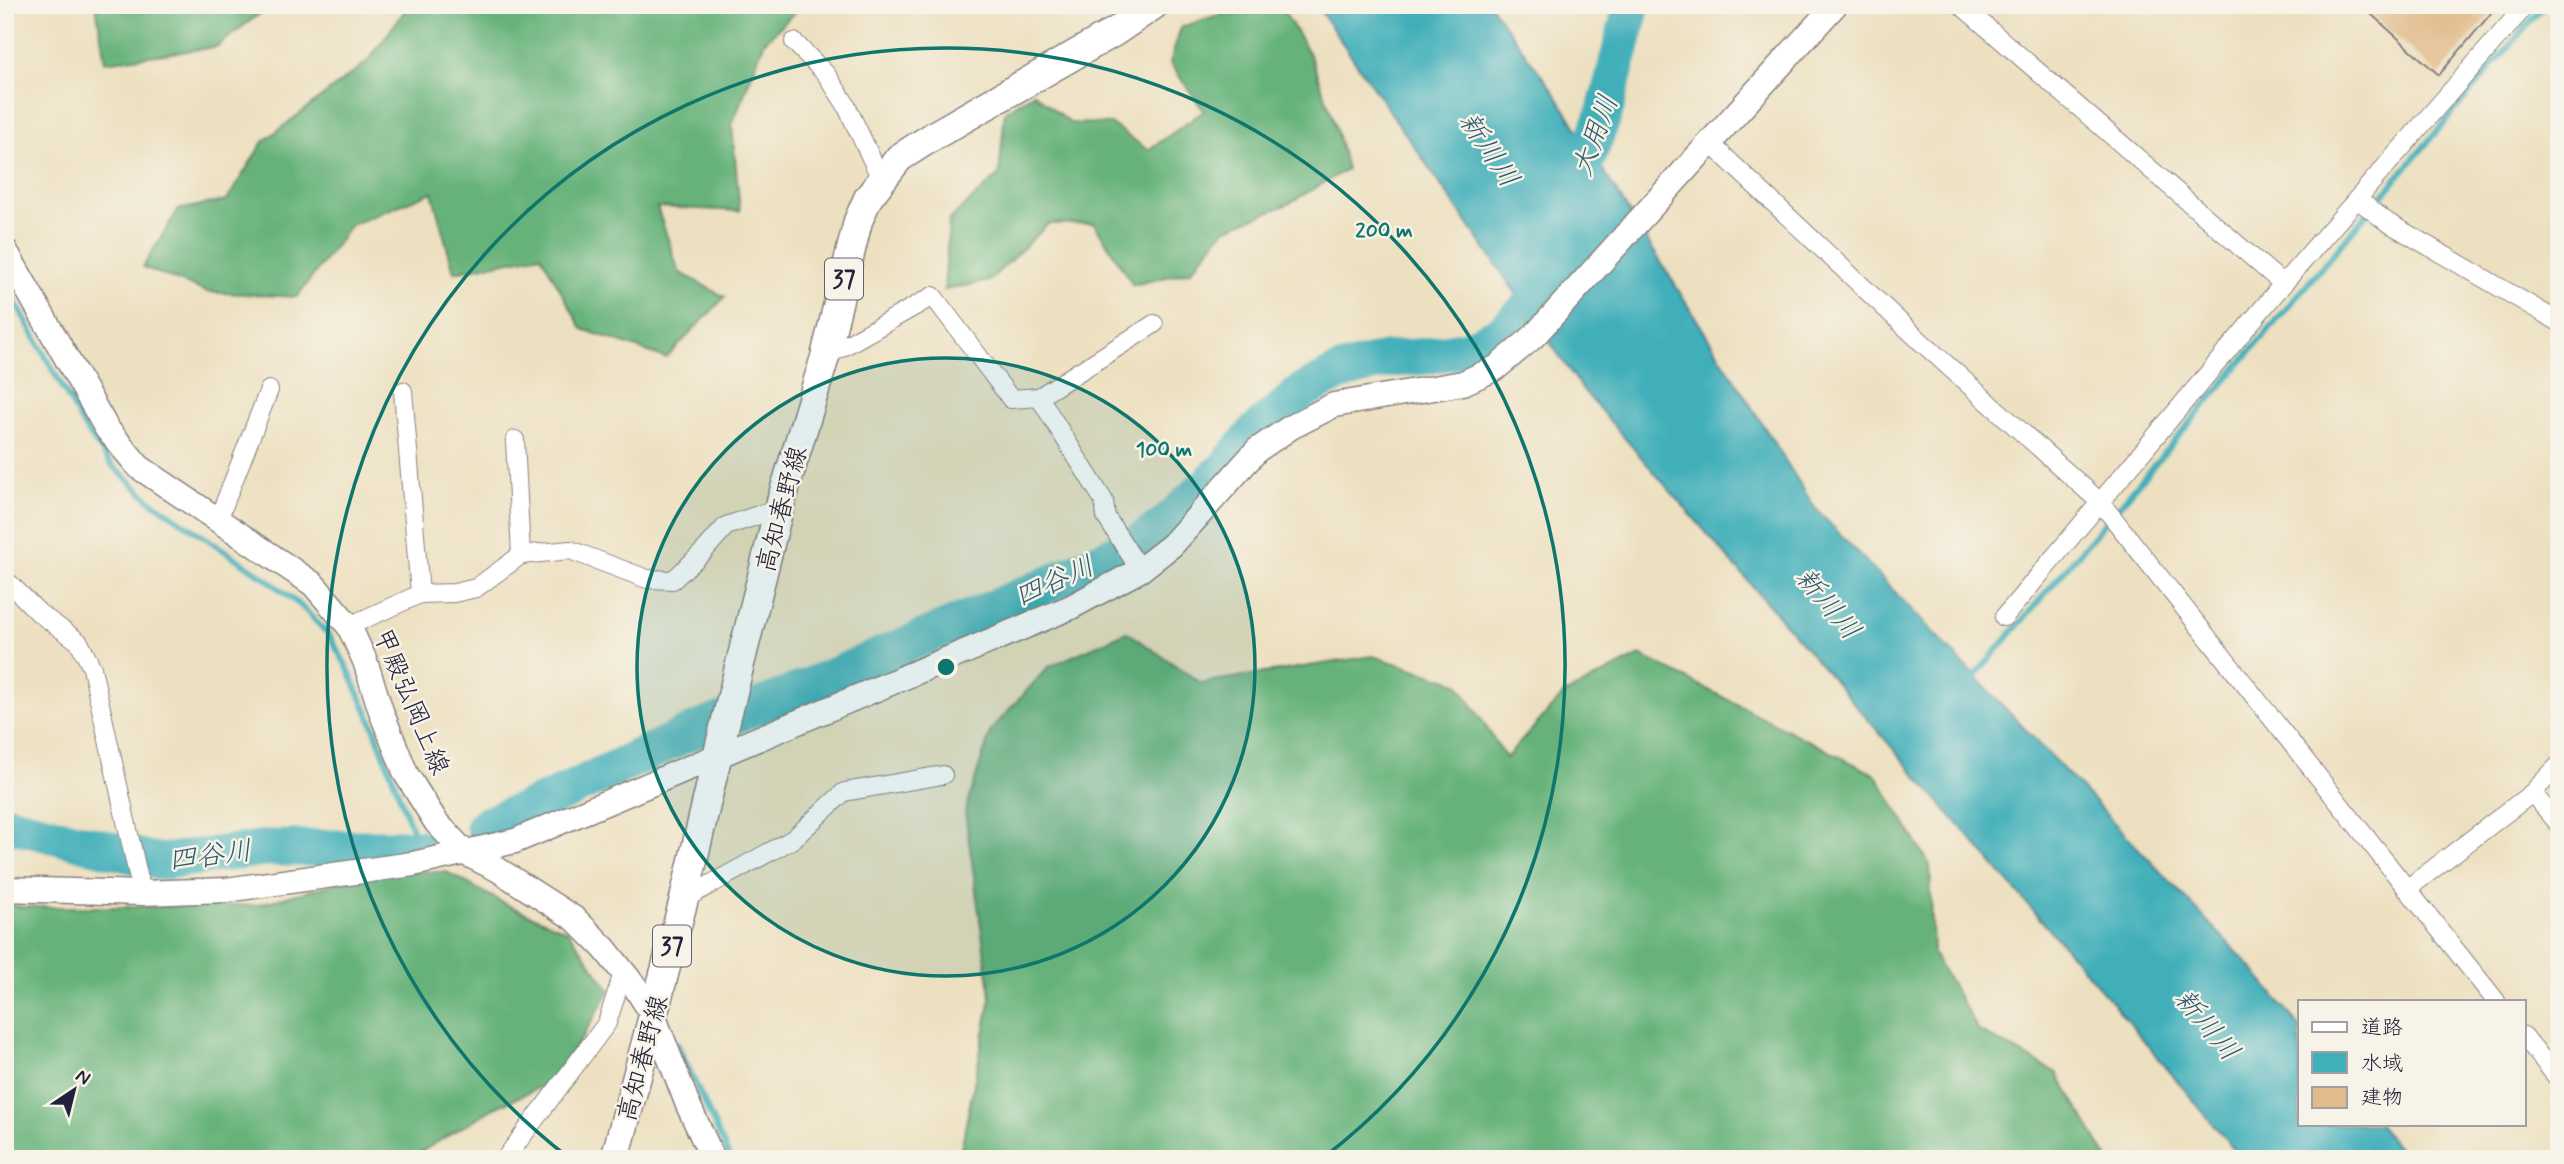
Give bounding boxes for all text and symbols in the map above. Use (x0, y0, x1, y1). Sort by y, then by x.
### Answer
water label: 大用川 (1565, 90, 1628, 182)
water label: 新川川 (1449, 105, 1527, 196)
text: 200 m (1355, 217, 1413, 245)
road number: 37 (825, 258, 863, 300)
text: 100 m (1136, 436, 1192, 464)
street label: 高知春野線 (750, 442, 816, 577)
water label: 四谷川 (1009, 548, 1101, 616)
water label: 新川川 (1786, 561, 1868, 649)
street label: 甲殿弘岡上線 (364, 623, 456, 780)
centre of rings (934, 655, 958, 679)
water label: 四谷川 (166, 833, 254, 880)
road number: 37 (653, 926, 691, 966)
water label: 新川川 (2165, 982, 2247, 1070)
street label: 高知春野線 (611, 991, 677, 1126)
legend (2298, 1000, 2526, 1126)
text: 道路 (2361, 1014, 2403, 1042)
text: 水域 (2361, 1050, 2403, 1078)
north arrow (38, 1056, 108, 1126)
text: N (71, 1063, 95, 1091)
text: 建物 (2361, 1084, 2403, 1112)

